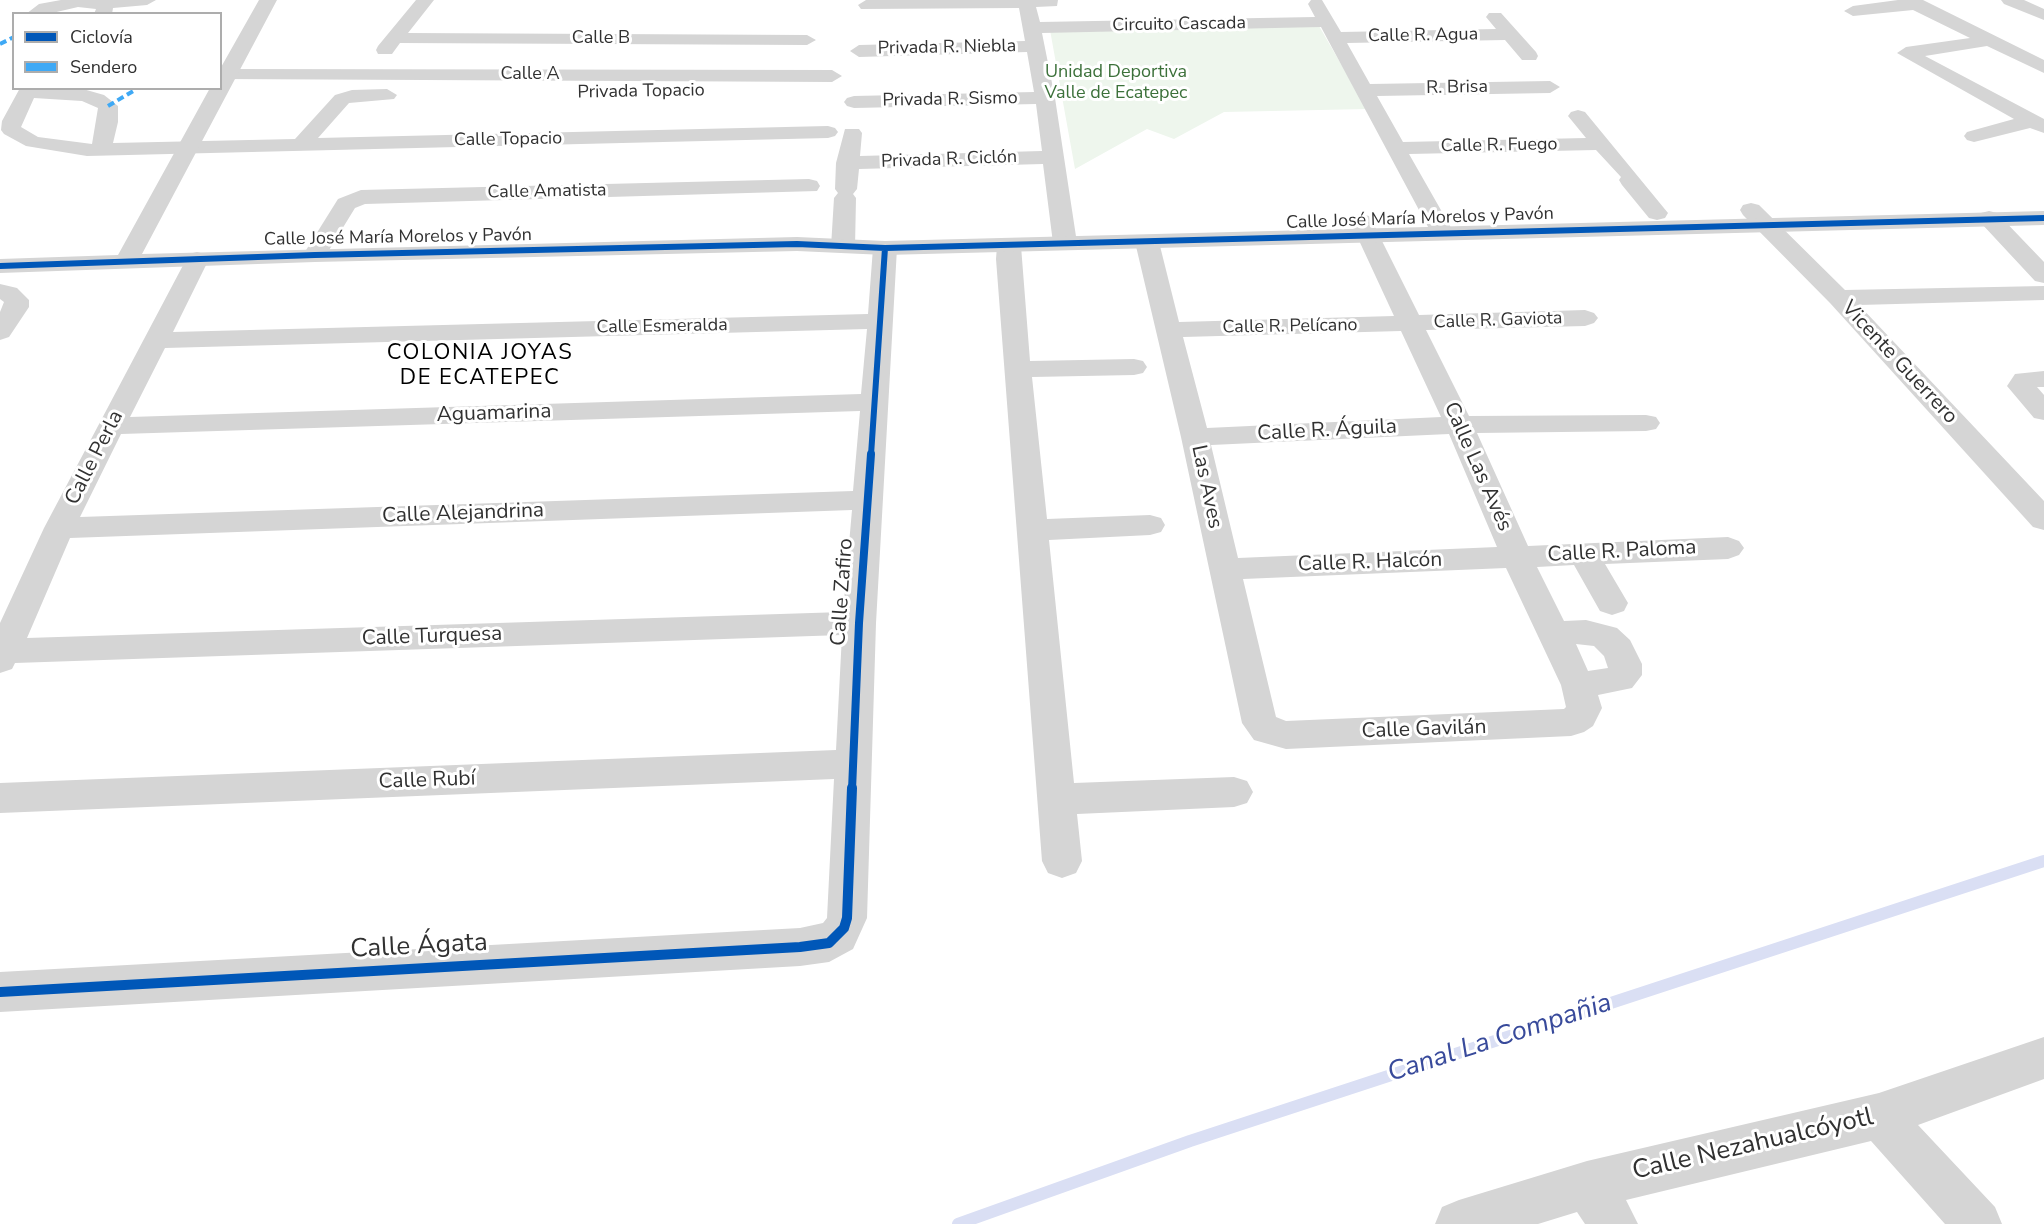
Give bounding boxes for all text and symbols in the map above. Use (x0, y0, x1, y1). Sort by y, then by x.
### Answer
legend (12, 12, 222, 90)
street label: Circuito Cascada (1112, 13, 1246, 37)
street label: Calle R. Agua (1368, 24, 1478, 48)
text: Ciclovía (70, 25, 133, 49)
street label: Calle B (572, 28, 630, 50)
street label: Privada R. Niebla (878, 36, 1016, 60)
text: Sendero (70, 55, 137, 79)
park label: Unidad Deportiva Valle de Ecatepec (1045, 62, 1187, 104)
street label: Calle A (500, 64, 560, 86)
street label: R. Brisa (1426, 77, 1488, 99)
street label: Privada Topacio (577, 80, 705, 104)
street label: Privada R. Sismo (882, 88, 1018, 112)
street label: Calle Topacio (454, 128, 562, 152)
street label: Calle R. Fuego (1440, 134, 1558, 158)
street label: Privada R. Ciclón (881, 147, 1017, 173)
street label: Calle Amatista (487, 180, 607, 204)
street label: Calle José María Morelos y Pavón (1286, 204, 1554, 234)
street label: Calle José María Morelos y Pavón (264, 225, 532, 251)
street label: Vicente Guerrero (1836, 296, 1962, 430)
street label: Calle R. Gaviota (1433, 308, 1563, 334)
street label: Calle Esmeralda (596, 315, 728, 339)
street label: Calle R. Pelícano (1222, 315, 1358, 339)
district label: COLONIA JOYAS DE ECATEPEC (387, 341, 573, 392)
street label: Aguamarina (436, 399, 552, 429)
street label: Calle Las Avés (1437, 399, 1517, 535)
street label: Calle Perla (60, 407, 130, 509)
street label: Calle R. Águila (1257, 415, 1397, 447)
street label: Las Aves (1185, 443, 1227, 531)
street label: Calle Alejandrina (382, 499, 544, 529)
street label: Calle R. Paloma (1547, 536, 1697, 568)
street label: Calle Zafiro (827, 537, 859, 647)
street label: Calle R. Halcón (1297, 548, 1443, 578)
street label: Calle Turquesa (361, 622, 503, 652)
street label: Calle Gavilán (1361, 715, 1487, 745)
street label: Calle Rubí (378, 767, 476, 795)
street label: Calle Ágata (350, 928, 488, 966)
water label: Canal La Compañia (1384, 987, 1616, 1091)
street label: Calle Nezahualcóyotl (1629, 1102, 1877, 1188)

